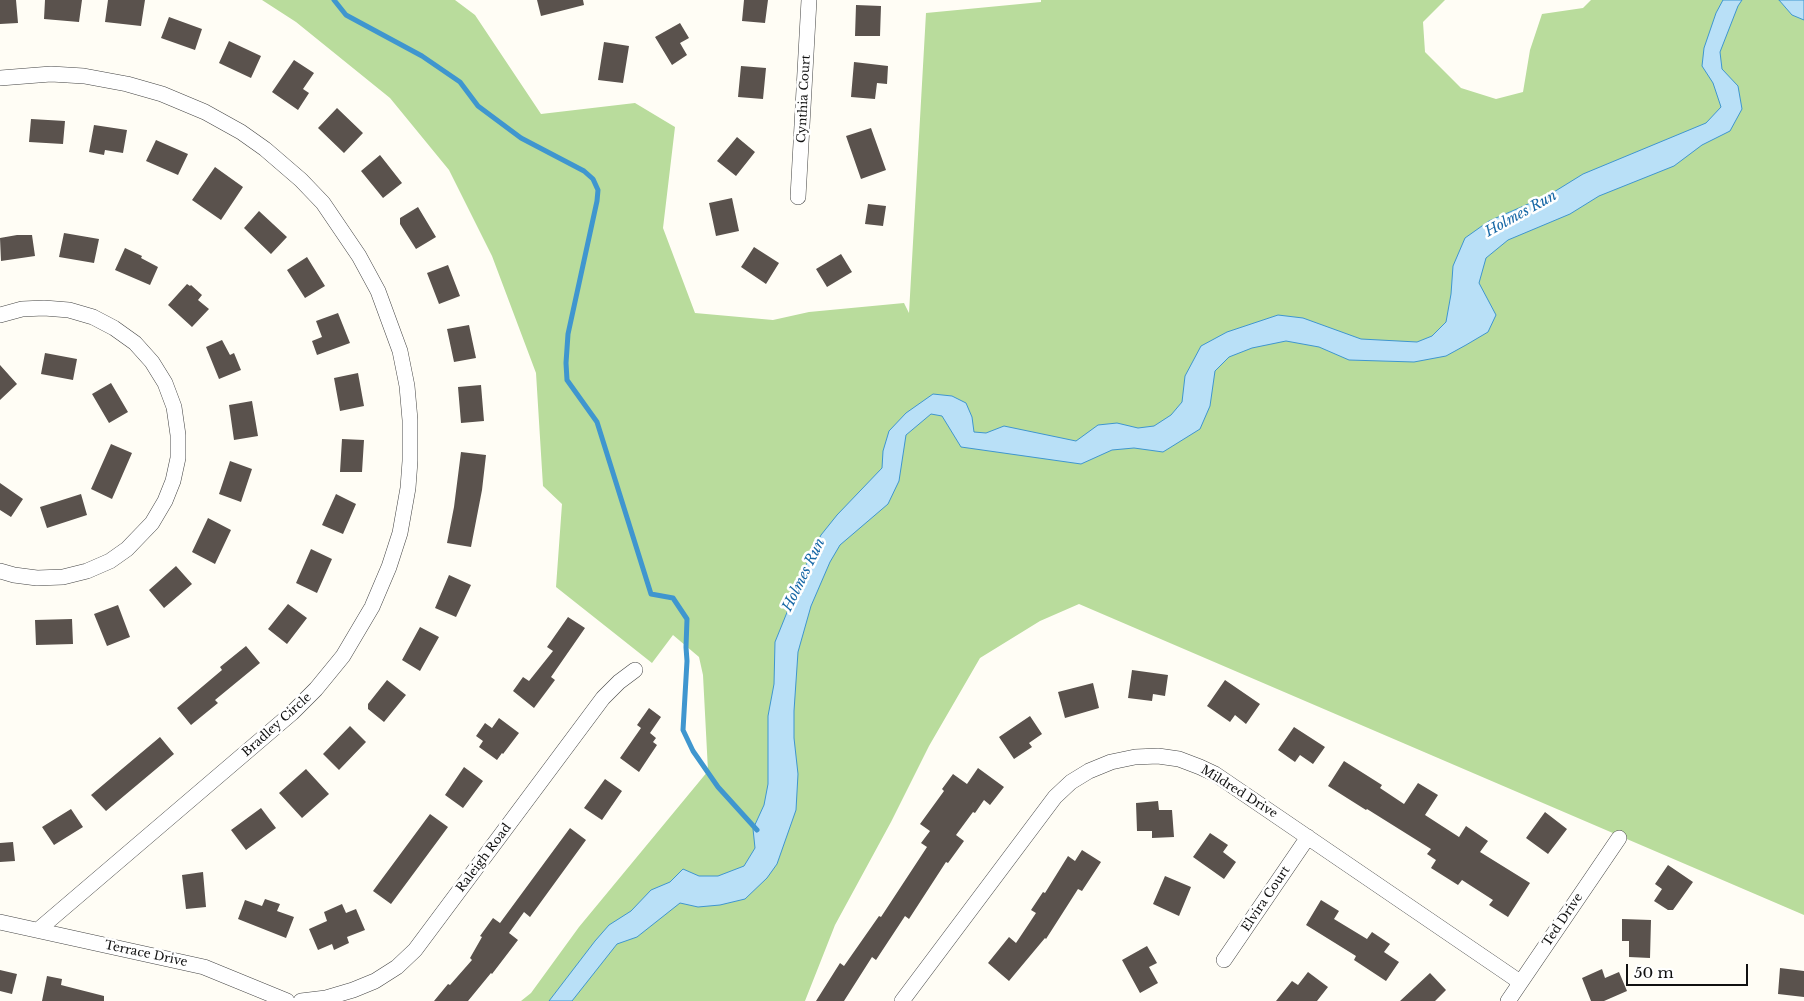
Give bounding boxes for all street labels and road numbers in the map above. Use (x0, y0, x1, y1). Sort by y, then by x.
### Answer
street label: Cynthia Court (794, 55, 814, 143)
street label: Bradley Circle (240, 690, 314, 760)
street label: Mildred Drive (1198, 763, 1280, 821)
street label: Raleigh Road (454, 821, 514, 895)
street label: Elvira Court (1239, 864, 1293, 934)
street label: Ted Drive (1540, 891, 1586, 949)
street label: Terrace Drive (103, 938, 189, 970)

